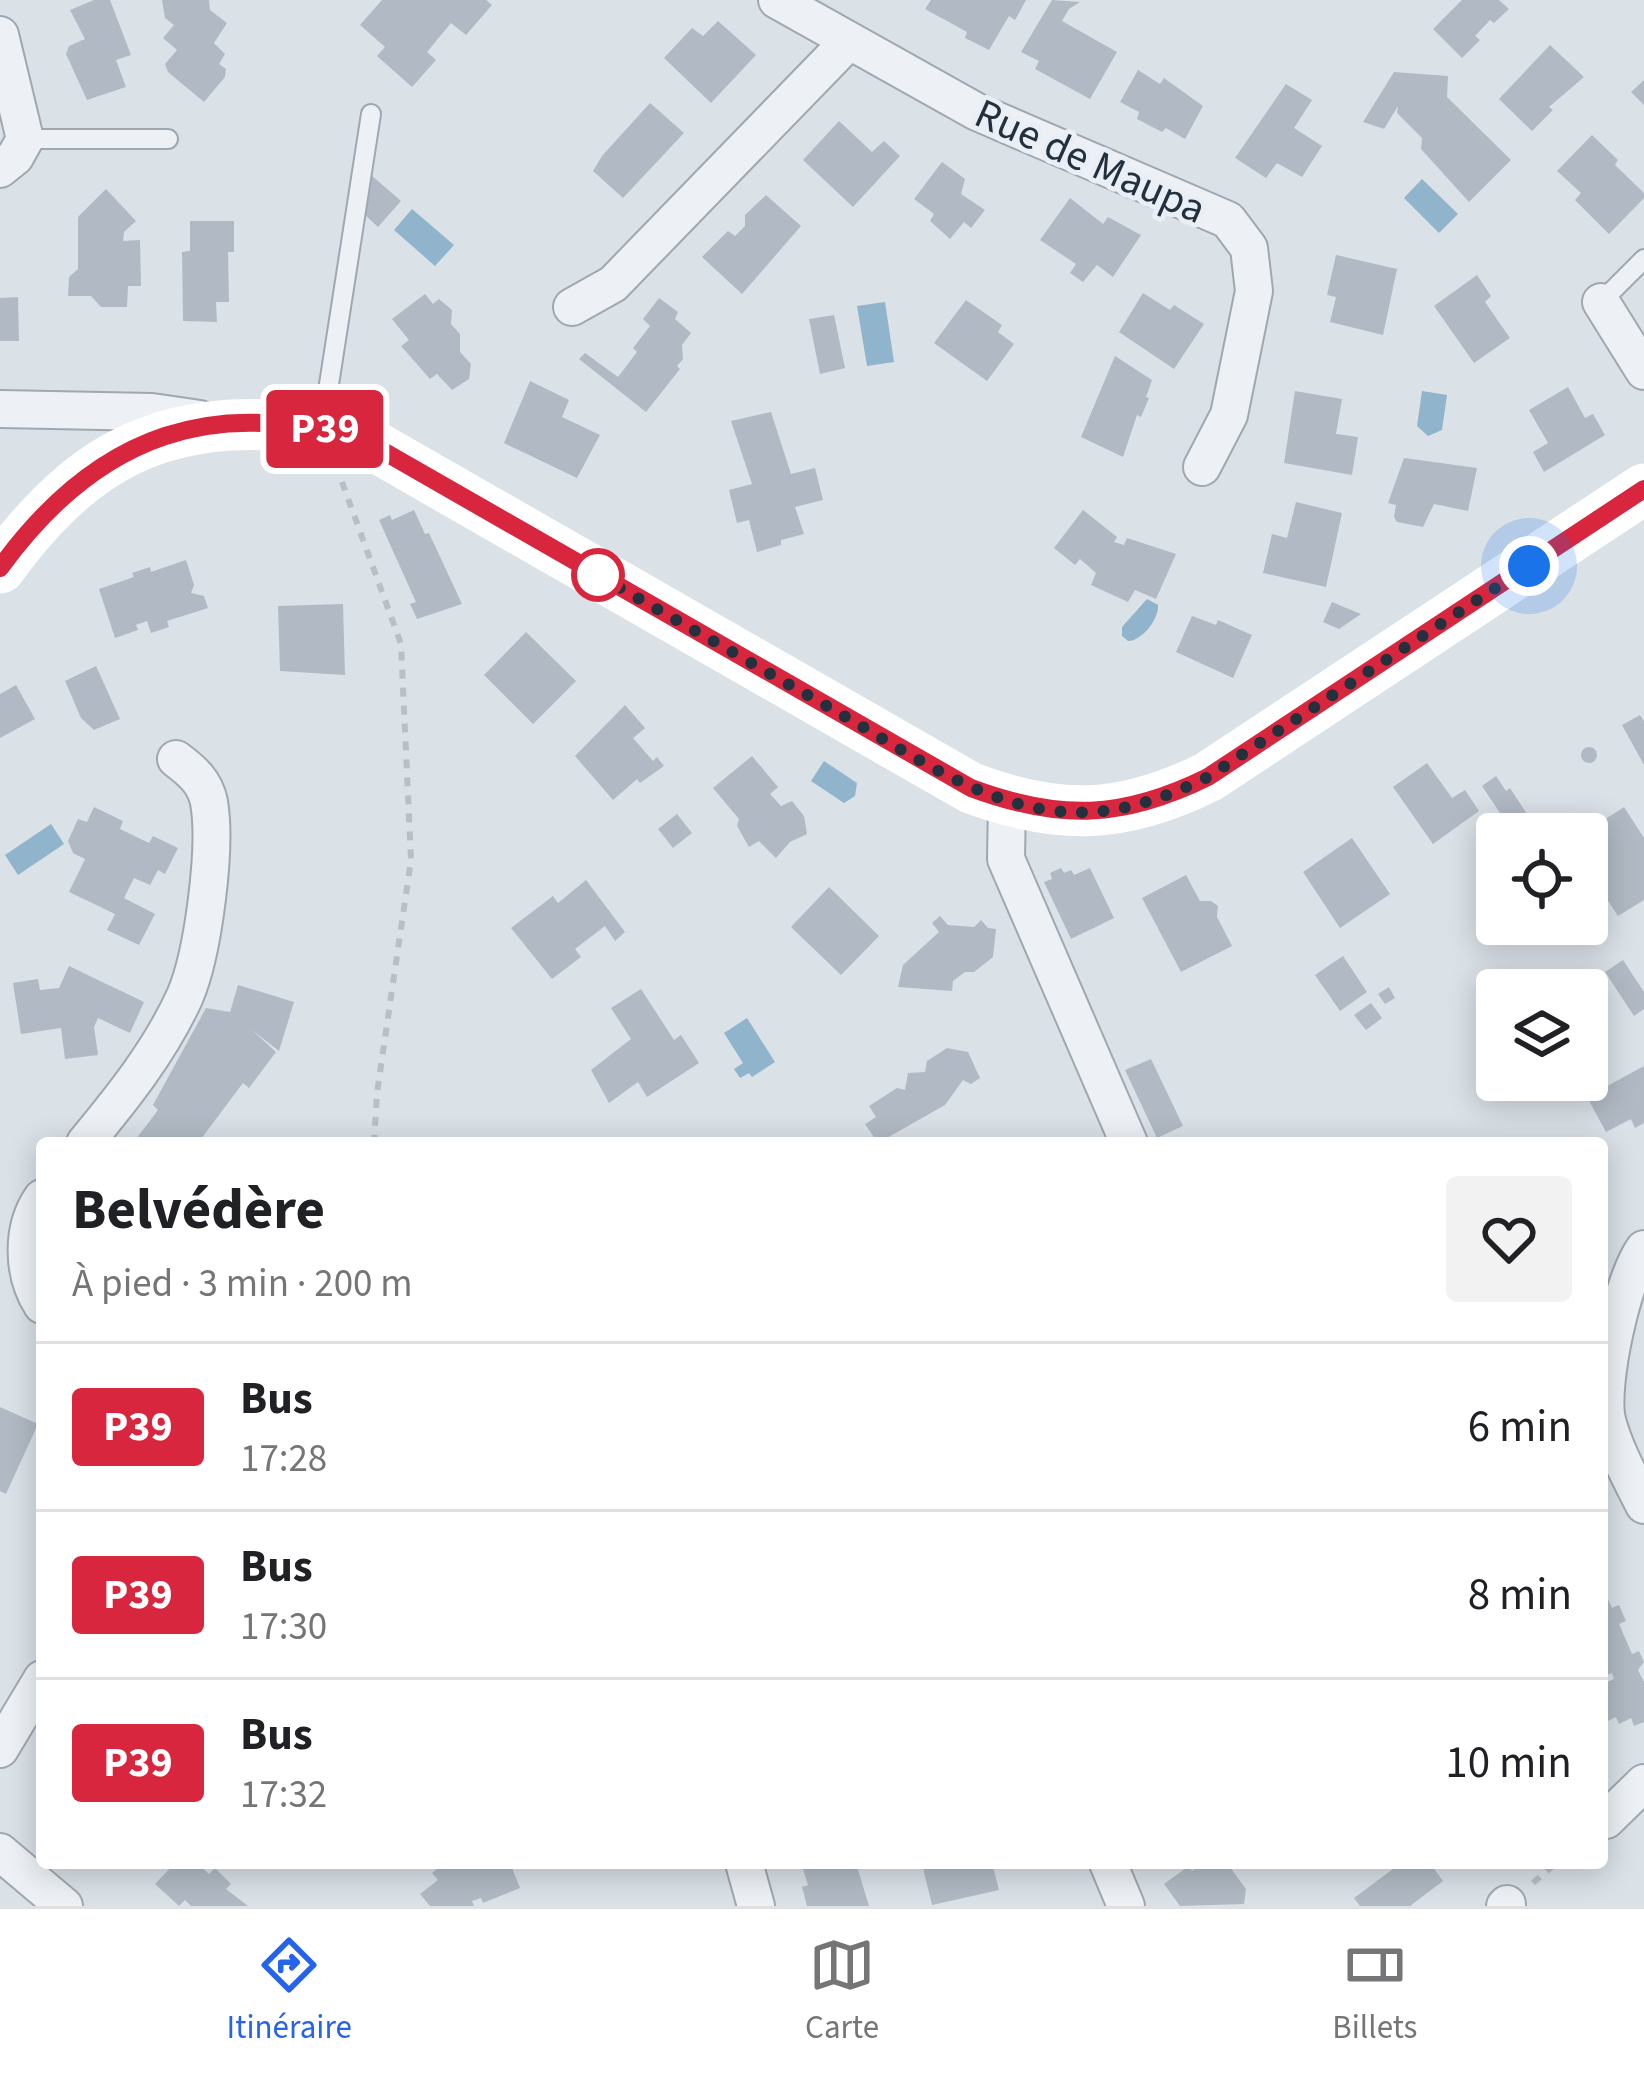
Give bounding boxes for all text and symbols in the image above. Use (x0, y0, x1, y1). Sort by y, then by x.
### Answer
street label: Rue de Maupa (965, 84, 1215, 239)
line badge: P39 (256, 390, 394, 468)
text: P39 (290, 399, 360, 459)
your location (1499, 536, 1559, 596)
unlabelled marker (573, 550, 623, 600)
map controls (1476, 813, 1608, 1101)
button: locate (1476, 813, 1608, 945)
button: layers (1476, 969, 1608, 1101)
text: Belvédère (72, 1170, 325, 1251)
button: heart (1446, 1176, 1572, 1302)
text: À pied · 3 min · 200 m (72, 1256, 413, 1312)
text: Bus (240, 1367, 313, 1431)
text: 6 min (1468, 1395, 1572, 1459)
text: P39 (103, 1397, 173, 1457)
text: 17:28 (240, 1431, 327, 1487)
text: Bus (240, 1535, 313, 1599)
text: 8 min (1468, 1563, 1572, 1627)
text: P39 (103, 1565, 173, 1625)
text: 17:30 (240, 1599, 327, 1655)
text: Bus (240, 1703, 313, 1767)
text: 10 min (1445, 1731, 1572, 1795)
text: P39 (103, 1733, 173, 1793)
text: 17:32 (240, 1767, 327, 1823)
tab: Itinéraire (227, 1932, 352, 2051)
tab: Carte (805, 1932, 879, 2051)
tab: Billets (1332, 1932, 1417, 2051)

